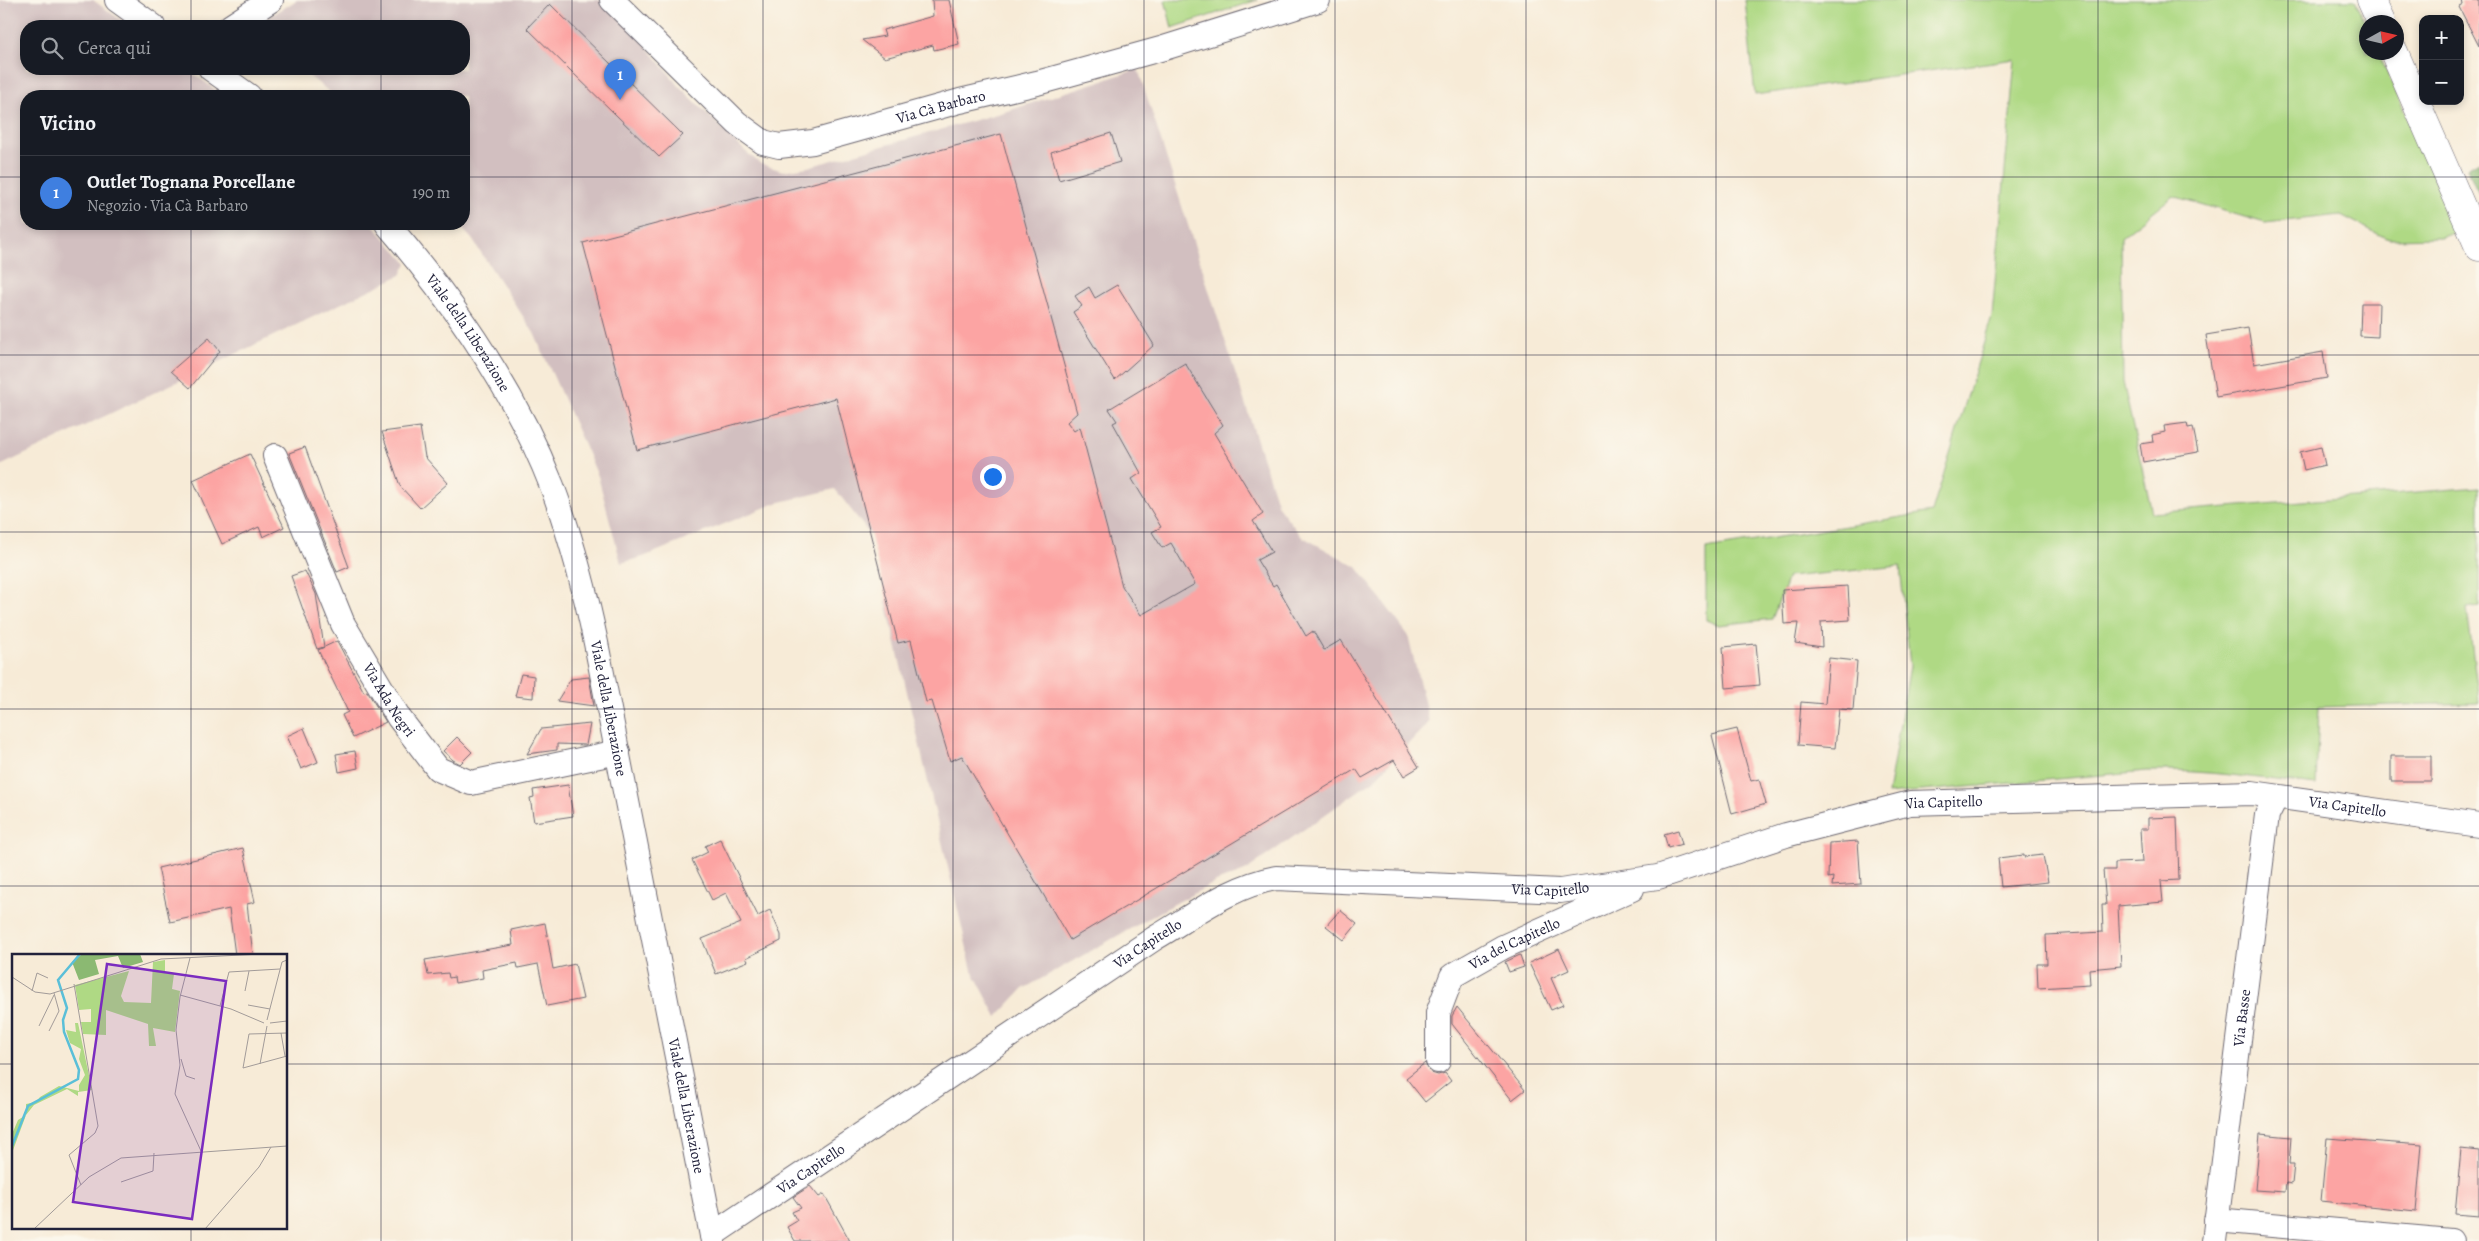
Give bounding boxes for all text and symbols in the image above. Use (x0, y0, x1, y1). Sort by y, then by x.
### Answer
north arrow (2359, 15, 2404, 60)
map controls (2419, 15, 2464, 105)
button: + (2419, 15, 2464, 60)
search box (20, 20, 470, 75)
icon: search (38, 34, 66, 62)
text: Cerca qui (78, 35, 151, 61)
pin: 1 (604, 59, 636, 100)
button: − (2419, 60, 2464, 105)
street label: Via Cà Barbaro (893, 85, 987, 129)
text: Vicino (40, 109, 96, 137)
text: Outlet Tognana Porcellane (87, 169, 295, 195)
text: 1 (53, 182, 59, 204)
text: 190 m (412, 182, 450, 204)
text: Negozio · Via Cà Barbaro (87, 195, 248, 217)
street label: Viale della Liberazione (421, 269, 515, 396)
your location (980, 464, 1006, 490)
street label: Viale della Liberazione (586, 638, 632, 778)
street label: Via Ada Negri (358, 658, 420, 741)
street label: Via Capitello (1901, 791, 1983, 814)
street label: Via Capitello (2307, 791, 2388, 822)
street label: Via Capitello (1510, 877, 1590, 901)
street label: Via del Capitello (1464, 913, 1563, 975)
street label: Via Capitello (1109, 914, 1185, 974)
inset map (12, 954, 288, 1228)
street label: Via Basse (2228, 988, 2255, 1049)
street label: Viale della Liberazione (663, 1035, 710, 1176)
street label: Via Capitello (772, 1139, 849, 1199)

